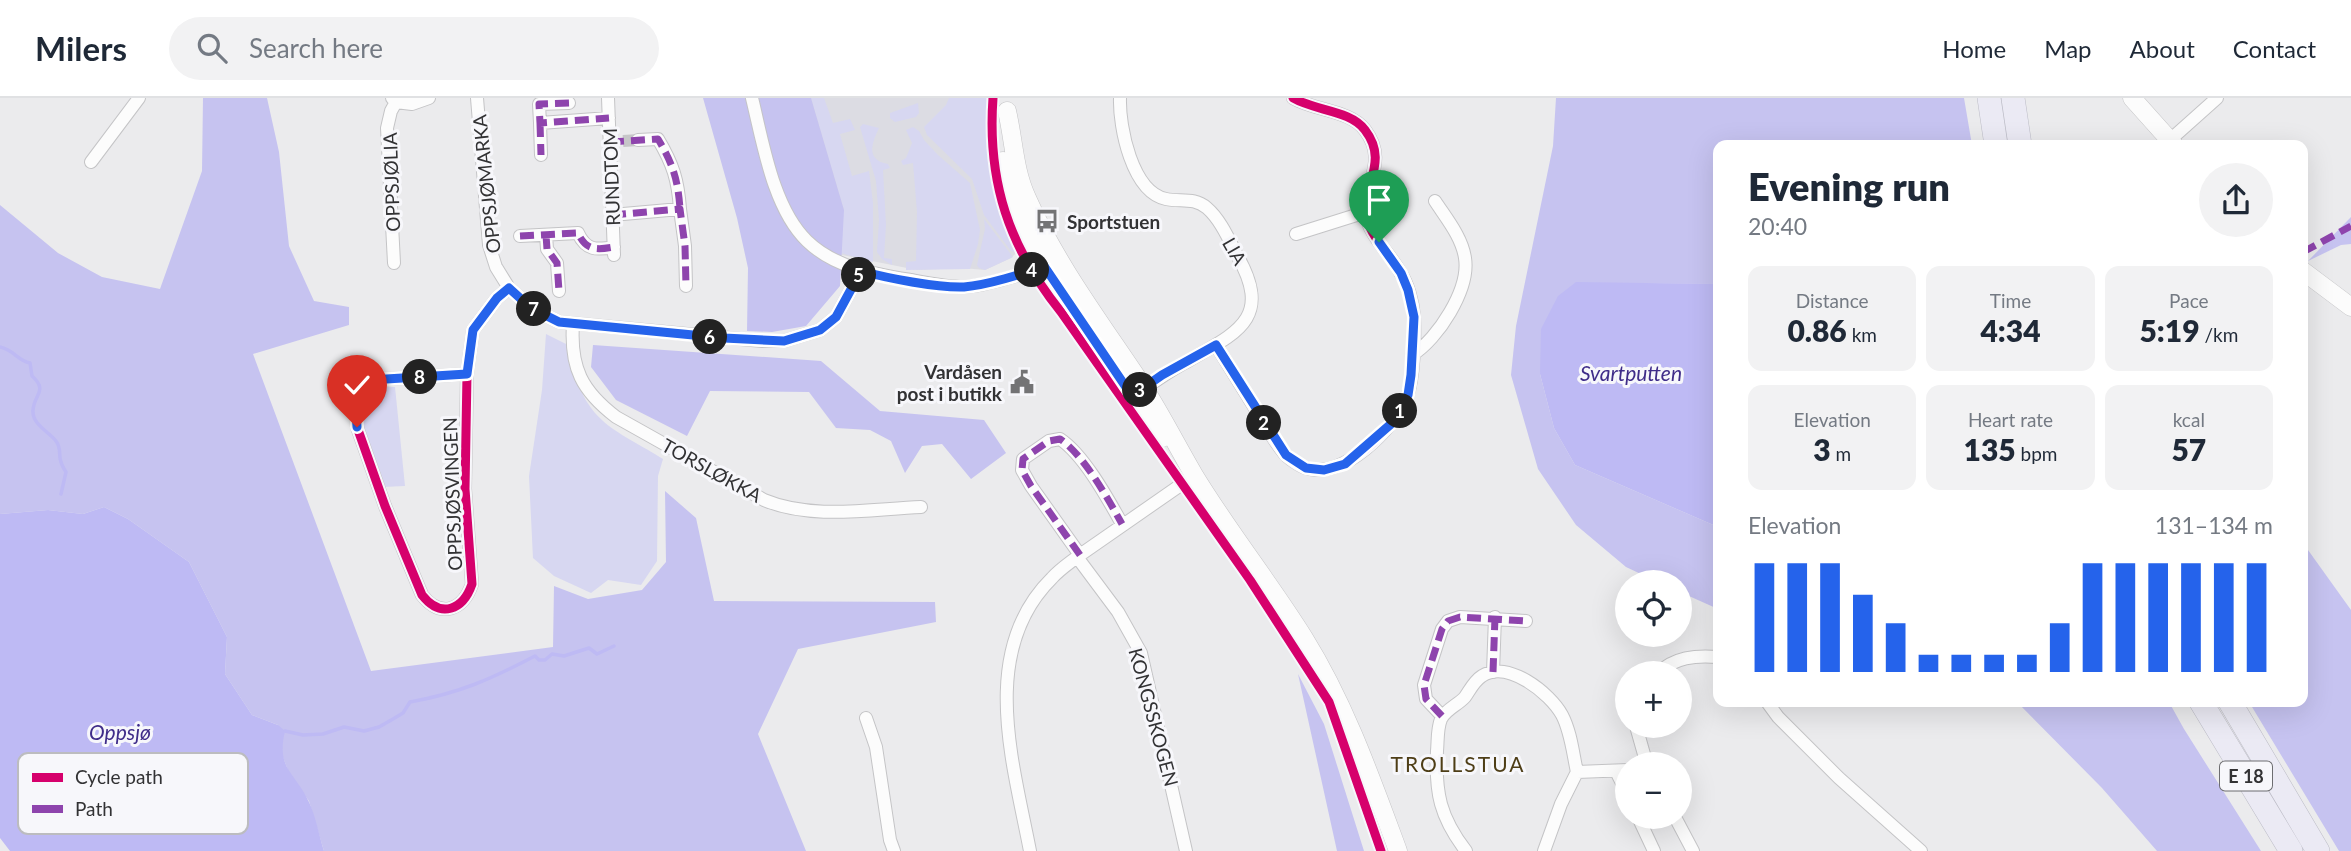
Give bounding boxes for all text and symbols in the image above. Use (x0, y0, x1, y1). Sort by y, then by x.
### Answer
search box (169, 17, 659, 80)
text: Milers (35, 28, 127, 68)
icon: search (193, 29, 231, 67)
text: Search here (249, 32, 383, 64)
text: Home (1942, 34, 2006, 63)
text: Map (2044, 34, 2092, 63)
text: About (2130, 34, 2195, 63)
text: Contact (2233, 34, 2316, 63)
street label: OPPSJØMARKA (467, 113, 505, 255)
street label: RUNDTOM (598, 128, 624, 226)
street label: OPPSJØLIA (378, 132, 404, 232)
text: Evening run (1748, 163, 1950, 209)
button: share (2199, 163, 2273, 237)
pin (1349, 170, 1409, 242)
icon: arrive (1360, 181, 1398, 219)
bus stop icon: Sportstuen (1033, 207, 1061, 235)
place label: Sportstuen (1067, 210, 1160, 233)
text: 20:40 (1748, 212, 1807, 240)
street label: LIA (1218, 233, 1252, 269)
pin: 4 (1014, 252, 1050, 288)
pin: 5 (842, 258, 876, 292)
text: 4 (1026, 258, 1037, 281)
text: 5 (853, 263, 864, 286)
text: Distance (1796, 289, 1869, 312)
text: Time (1990, 289, 2031, 312)
text: Pace (2169, 289, 2209, 312)
pin: 7 (516, 292, 552, 326)
text: 7 (528, 297, 539, 320)
text: 0.86 (1787, 312, 1847, 348)
text: 4:34 (1980, 312, 2041, 348)
text: 5:19 (2139, 312, 2200, 348)
pin: 6 (692, 320, 728, 354)
text: km (1847, 323, 1877, 346)
text: /km (2200, 323, 2238, 346)
text: 6 (704, 325, 715, 348)
pin (327, 355, 387, 427)
pin: 8 (402, 360, 438, 394)
place label: Vardåsen post i butikk (897, 360, 1003, 405)
water label: Svartputten (1580, 360, 1682, 385)
text: 8 (414, 365, 425, 388)
icon: check (338, 366, 376, 404)
public building icon: Vardåsen post i butikk (1008, 368, 1036, 396)
pin: 3 (1122, 372, 1158, 408)
text: 3 (1134, 378, 1145, 401)
pin: 1 (1382, 394, 1418, 428)
text: 1 (1394, 399, 1405, 422)
pin: 2 (1246, 406, 1282, 440)
text: Elevation (1794, 408, 1871, 431)
text: Heart rate (1968, 408, 2053, 431)
text: kcal (2173, 408, 2205, 431)
text: 2 (1258, 411, 1269, 434)
street label: OPPSJØSVINGEN (438, 417, 466, 571)
text: 3 (1813, 431, 1831, 467)
text: 135 (1964, 431, 2016, 467)
text: 57 (2171, 431, 2206, 467)
street label: TORSLØKKA (658, 433, 766, 507)
text: m (1831, 442, 1851, 465)
text: bpm (2016, 442, 2057, 465)
text: Elevation (1748, 511, 1841, 539)
text: 131–134 m (2155, 511, 2273, 539)
map controls (1615, 570, 1692, 829)
button: locate (1615, 570, 1692, 647)
street label: KONGSSKOGEN (1124, 645, 1184, 789)
button: + (1615, 661, 1692, 738)
water label: Oppsjø (89, 719, 151, 744)
district label: TROLLSTUA (1391, 751, 1525, 776)
button: − (1615, 752, 1692, 829)
legend (18, 753, 248, 834)
road number: E 18 (2220, 762, 2272, 790)
text: Cycle path (75, 765, 163, 788)
text: Path (75, 797, 113, 820)

